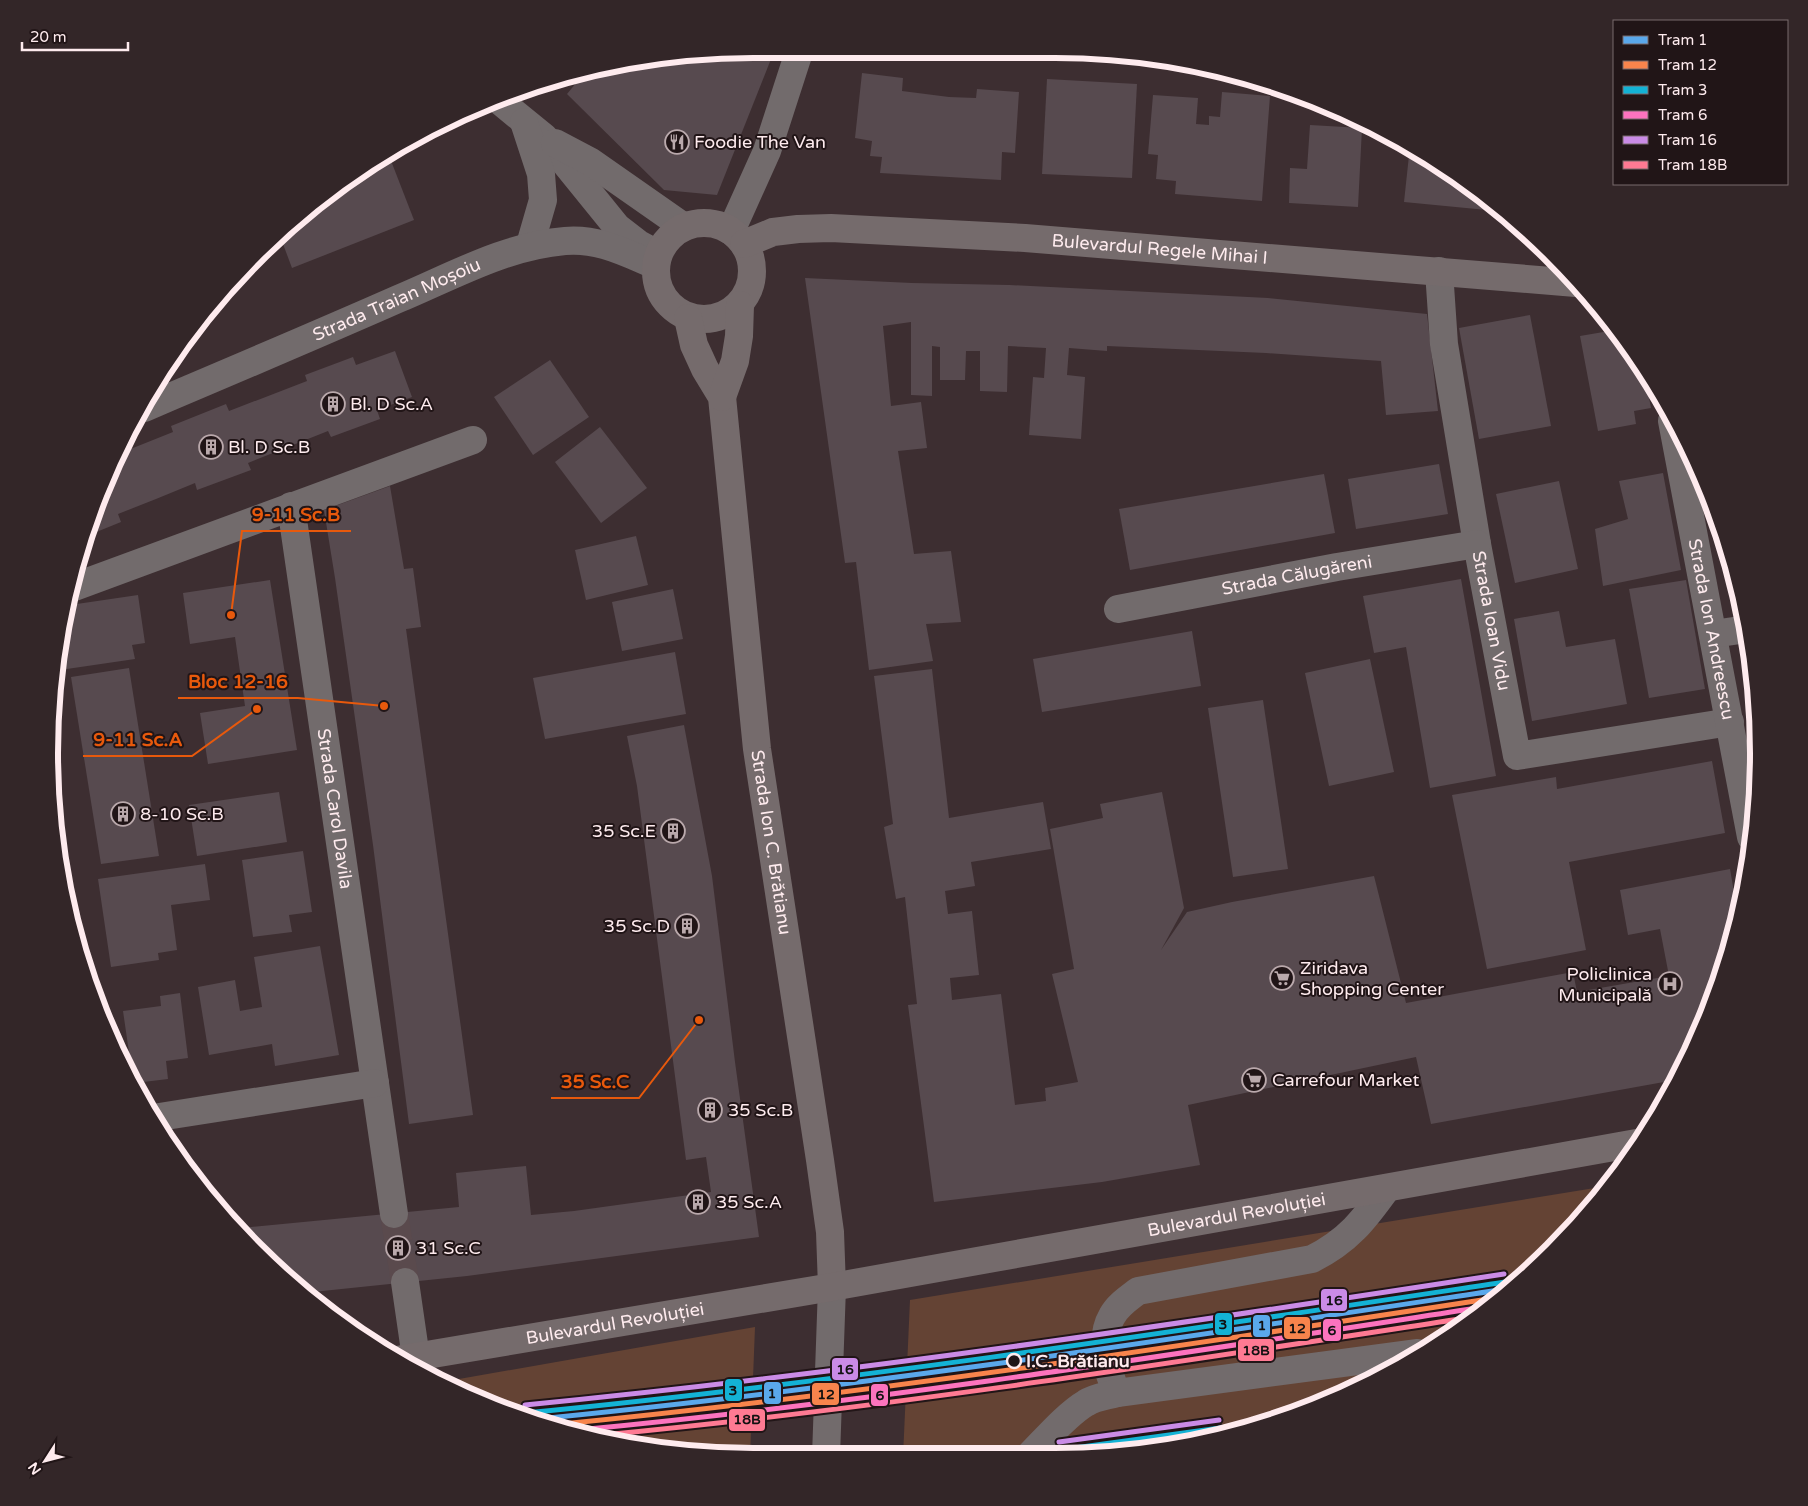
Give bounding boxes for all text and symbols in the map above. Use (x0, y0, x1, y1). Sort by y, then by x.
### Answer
scale bar (22, 20, 129, 52)
legend (1613, 20, 1788, 185)
text: 20 m (30, 28, 67, 46)
text: Tram 1 (1658, 31, 1708, 49)
text: Tram 12 (1658, 56, 1717, 74)
text: Tram 3 (1658, 81, 1708, 99)
text: Tram 6 (1658, 106, 1708, 124)
restaurant icon: Foodie The Van (664, 129, 690, 155)
place label: Foodie The Van (694, 131, 826, 153)
text: Tram 16 (1658, 131, 1717, 149)
text: Tram 18B (1658, 156, 1727, 174)
street label: Bulevardul Regele Mihai I (1051, 229, 1269, 269)
street label: Strada Traian Moșoiu (309, 253, 484, 346)
building icon: Bl. D Sc.A (320, 391, 346, 417)
place label: Bl. D Sc.A (350, 393, 433, 415)
building icon: Bl. D Sc.B (198, 434, 224, 460)
place label: Bl. D Sc.B (228, 436, 310, 458)
callout: 9-11 Sc.B (242, 497, 351, 531)
text: 9-11 Sc.B (252, 504, 340, 526)
street label: Strada Ion Andreescu (1684, 537, 1740, 722)
street label: Strada Ioan Vidu (1468, 549, 1515, 692)
street label: Strada Călugăreni (1220, 550, 1374, 600)
callout: Bloc 12-16 (178, 664, 298, 698)
text: Bloc 12-16 (188, 671, 288, 693)
callout: 9-11 Sc.A (83, 722, 192, 756)
street label: Strada Carol Davila (312, 727, 358, 891)
text: 9-11 Sc.A (93, 729, 183, 751)
street label: Strada Ion C. Brătianu (746, 748, 796, 936)
building icon: 8-10 Sc.B (110, 801, 136, 827)
place label: 8-10 Sc.B (140, 803, 224, 825)
building icon: 35 Sc.E (660, 818, 686, 844)
place label: 35 Sc.E (592, 820, 656, 842)
building icon: 35 Sc.D (674, 913, 700, 939)
place label: 35 Sc.D (604, 915, 670, 937)
place label: Ziridava Shopping Center (1300, 957, 1444, 1000)
place label: Policlinica Municipală (1558, 963, 1652, 1006)
supermarket icon: Ziridava Shopping Center (1269, 965, 1295, 991)
hospital icon: Policlinica Municipală (1657, 971, 1683, 997)
callout: 35 Sc.C (551, 1064, 639, 1098)
supermarket icon: Carrefour Market (1241, 1067, 1267, 1093)
place label: Carrefour Market (1272, 1069, 1419, 1091)
text: 35 Sc.C (561, 1071, 629, 1093)
building icon: 35 Sc.B (697, 1097, 723, 1123)
place label: 35 Sc.B (728, 1099, 793, 1121)
street label: Bulevardul Revoluției (1146, 1188, 1327, 1241)
building icon: 35 Sc.A (685, 1189, 711, 1215)
place label: 35 Sc.A (716, 1191, 782, 1213)
building icon: 31 Sc.C (385, 1235, 411, 1261)
place label: 31 Sc.C (416, 1237, 481, 1259)
line badge: 16 (1320, 1288, 1348, 1312)
text: 16 (1325, 1292, 1343, 1309)
street label: Bulevardul Revoluției (524, 1298, 706, 1349)
line badge: 3 (1214, 1312, 1233, 1336)
line badge: 1 (1252, 1314, 1271, 1338)
text: 3 (1219, 1316, 1228, 1333)
line badge: 12 (1283, 1316, 1311, 1340)
text: 1 (1258, 1317, 1266, 1334)
line badge: 6 (1322, 1318, 1342, 1342)
text: 12 (1288, 1320, 1306, 1337)
text: 6 (1328, 1322, 1337, 1339)
line badge: 18B (1237, 1338, 1275, 1362)
text: 18B (1242, 1342, 1270, 1359)
place label: I.C. Brătianu (1026, 1350, 1130, 1372)
marker: I.C. Brătianu (1006, 1353, 1022, 1369)
line badge: 16 (831, 1357, 859, 1381)
text: 16 (836, 1361, 854, 1378)
line badge: 3 (724, 1378, 743, 1402)
line badge: 1 (763, 1381, 782, 1405)
text: 3 (729, 1382, 738, 1399)
line badge: 12 (811, 1382, 840, 1406)
line badge: 6 (870, 1383, 889, 1407)
text: 1 (768, 1385, 776, 1402)
text: 12 (817, 1386, 835, 1403)
text: 6 (876, 1387, 885, 1404)
line badge: 18B (728, 1408, 766, 1432)
text: 18B (733, 1411, 761, 1428)
north arrow (20, 1436, 70, 1486)
text: N (25, 1459, 45, 1478)

